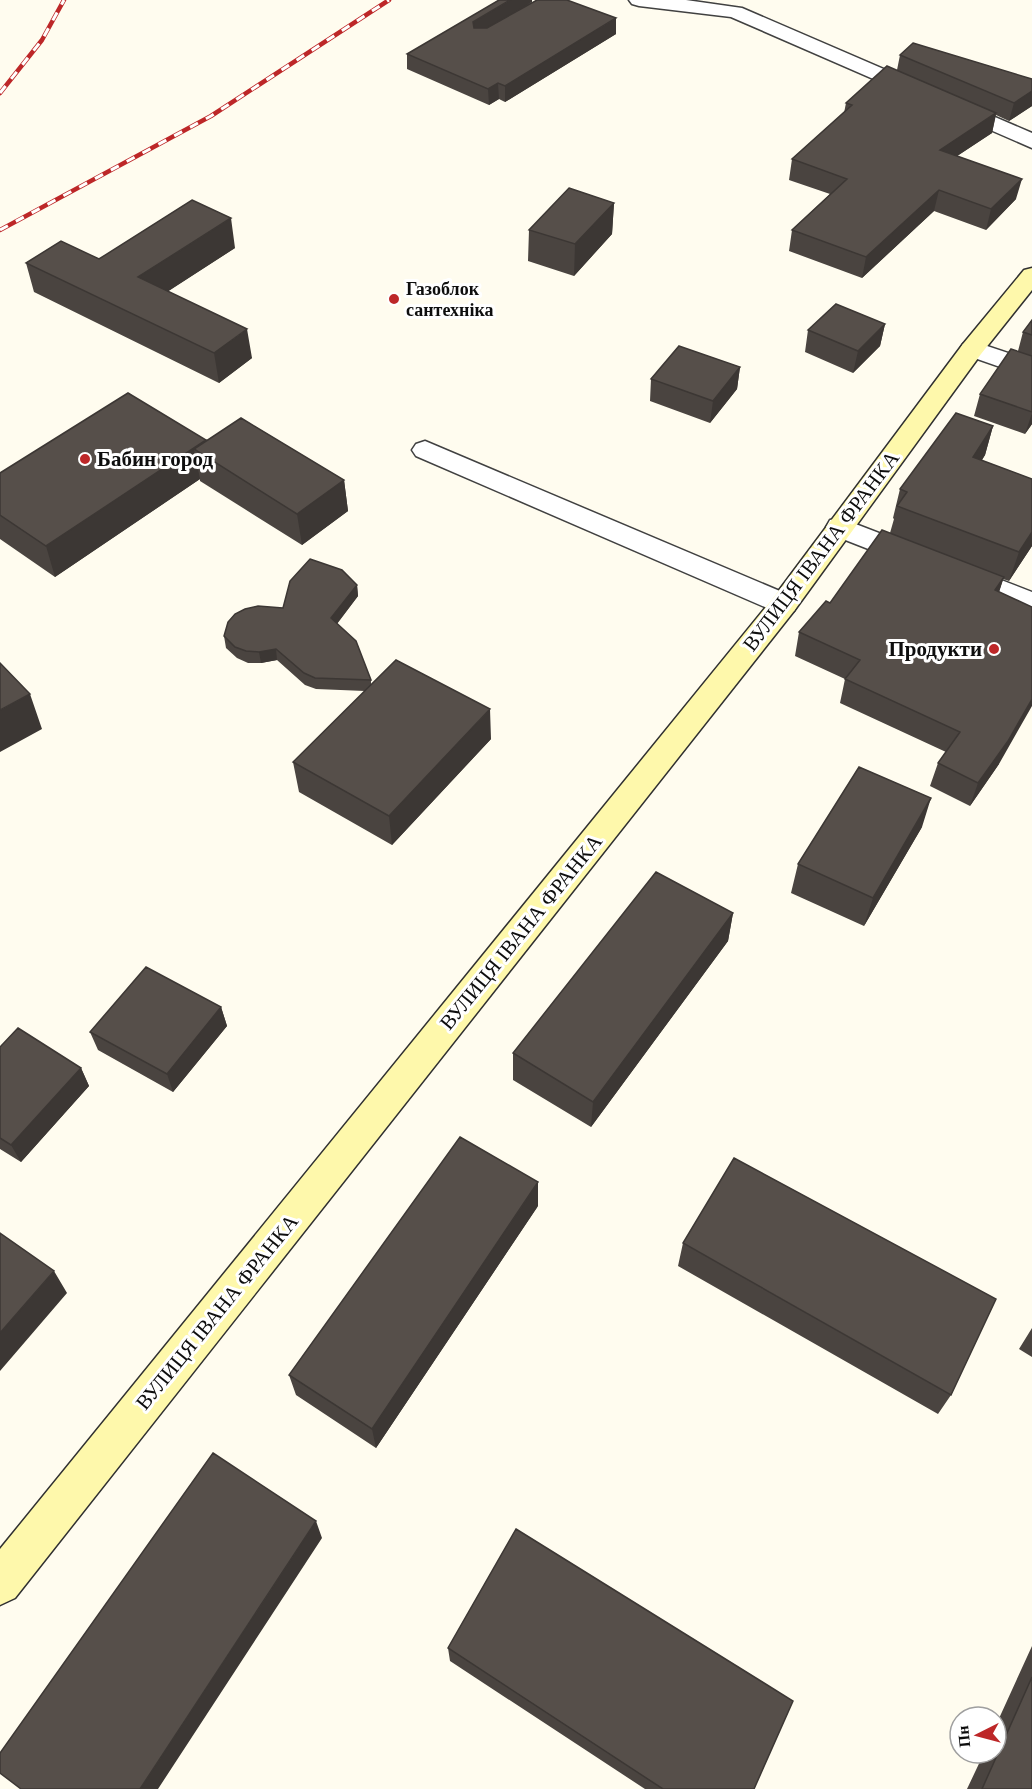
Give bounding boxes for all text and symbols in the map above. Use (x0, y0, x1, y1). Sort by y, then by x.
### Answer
place label: Газоблок сантехніка (406, 279, 494, 320)
marker: Газоблок сантехніка (387, 292, 401, 306)
street label: ВУЛИЦЯ ІВАНА ФРАНКА (738, 446, 905, 656)
place label: Бабин город (97, 447, 213, 471)
marker: Бабин город (78, 452, 92, 466)
place label: Продукти (888, 637, 982, 661)
marker: Продукти (987, 642, 1001, 656)
street label: ВУЛИЦЯ ІВАНА ФРАНКА (435, 829, 608, 1034)
street label: ВУЛИЦЯ ІВАНА ФРАНКА (131, 1209, 304, 1414)
north arrow (948, 1705, 1008, 1765)
text: Пн (954, 1725, 973, 1748)

